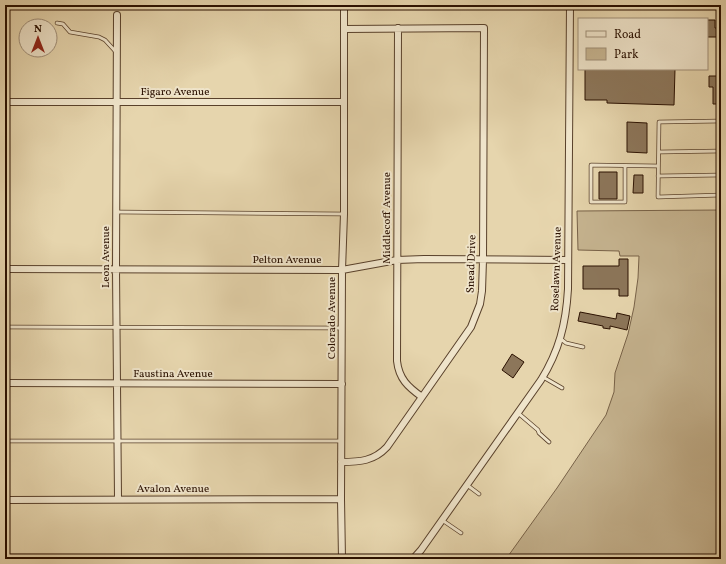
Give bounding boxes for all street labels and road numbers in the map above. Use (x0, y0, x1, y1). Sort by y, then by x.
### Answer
street label: Figaro Avenue (141, 85, 209, 100)
street label: Middlecoff Avenue (380, 172, 395, 264)
street label: Leon Avenue (99, 226, 114, 288)
street label: Roselawn Avenue (548, 226, 566, 312)
street label: Snead Drive (463, 234, 481, 294)
street label: Pelton Avenue (252, 253, 322, 268)
street label: Colorado Avenue (325, 277, 340, 359)
street label: Faustina Avenue (133, 367, 213, 382)
street label: Avalon Avenue (137, 482, 209, 497)

